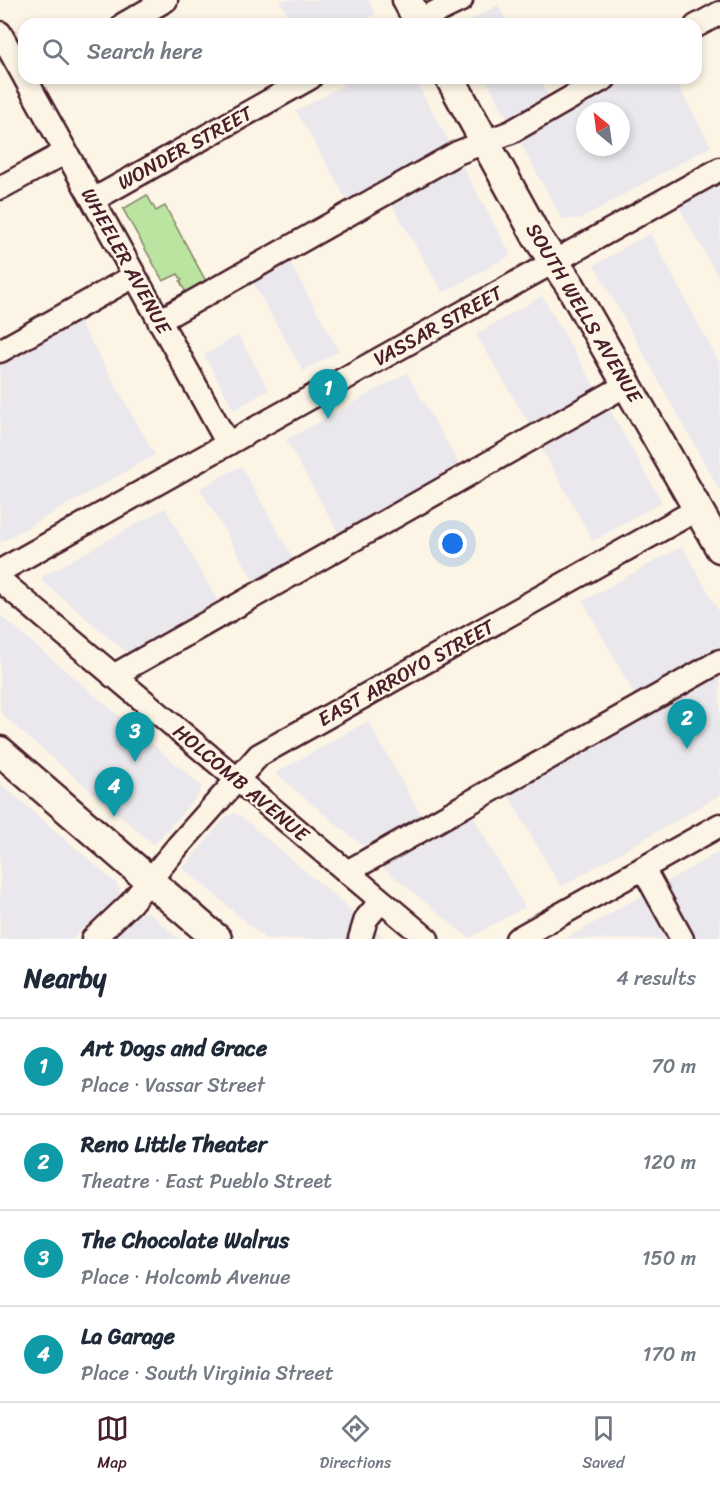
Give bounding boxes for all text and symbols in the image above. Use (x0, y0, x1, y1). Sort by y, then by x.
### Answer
search box (18, 18, 702, 84)
text: Search here (87, 32, 203, 71)
icon: search (39, 35, 72, 68)
street label: WONDER STREET (111, 96, 260, 200)
north arrow (576, 102, 630, 156)
street label: WHEELER AVENUE (71, 181, 182, 343)
street label: SOUTH WELLS AVENUE (516, 216, 653, 412)
street label: VASSAR STREET (367, 275, 510, 376)
pin: 1 (308, 370, 348, 419)
your location (438, 529, 467, 558)
street label: EAST ARROYO STREET (311, 609, 502, 736)
pin: 2 (668, 700, 706, 749)
pin: 3 (116, 712, 154, 762)
street label: HOLCOMB AVENUE (165, 715, 319, 852)
pin: 4 (94, 768, 134, 817)
text: Nearby (24, 955, 106, 1001)
text: 4 results (616, 961, 696, 996)
text: Art Dogs and Grace (81, 1029, 267, 1068)
text: 1 (39, 1049, 48, 1084)
text: 70 m (651, 1049, 696, 1084)
text: Place · Vassar Street (81, 1068, 265, 1103)
text: Reno Little Theater (81, 1125, 267, 1164)
text: 2 (38, 1145, 49, 1180)
text: 120 m (643, 1145, 696, 1180)
text: Theatre · East Pueblo Street (81, 1164, 332, 1199)
text: The Chocolate Walrus (81, 1221, 289, 1260)
text: 3 (38, 1241, 49, 1276)
text: 150 m (642, 1241, 696, 1276)
text: Place · Holcomb Avenue (81, 1260, 291, 1295)
text: La Garage (81, 1317, 175, 1356)
text: 4 (37, 1337, 50, 1372)
text: 170 m (643, 1337, 696, 1372)
text: Place · South Virginia Street (81, 1356, 334, 1391)
tab: Map (96, 1412, 129, 1477)
tab: Directions (320, 1412, 391, 1477)
tab: Saved (582, 1412, 624, 1477)

